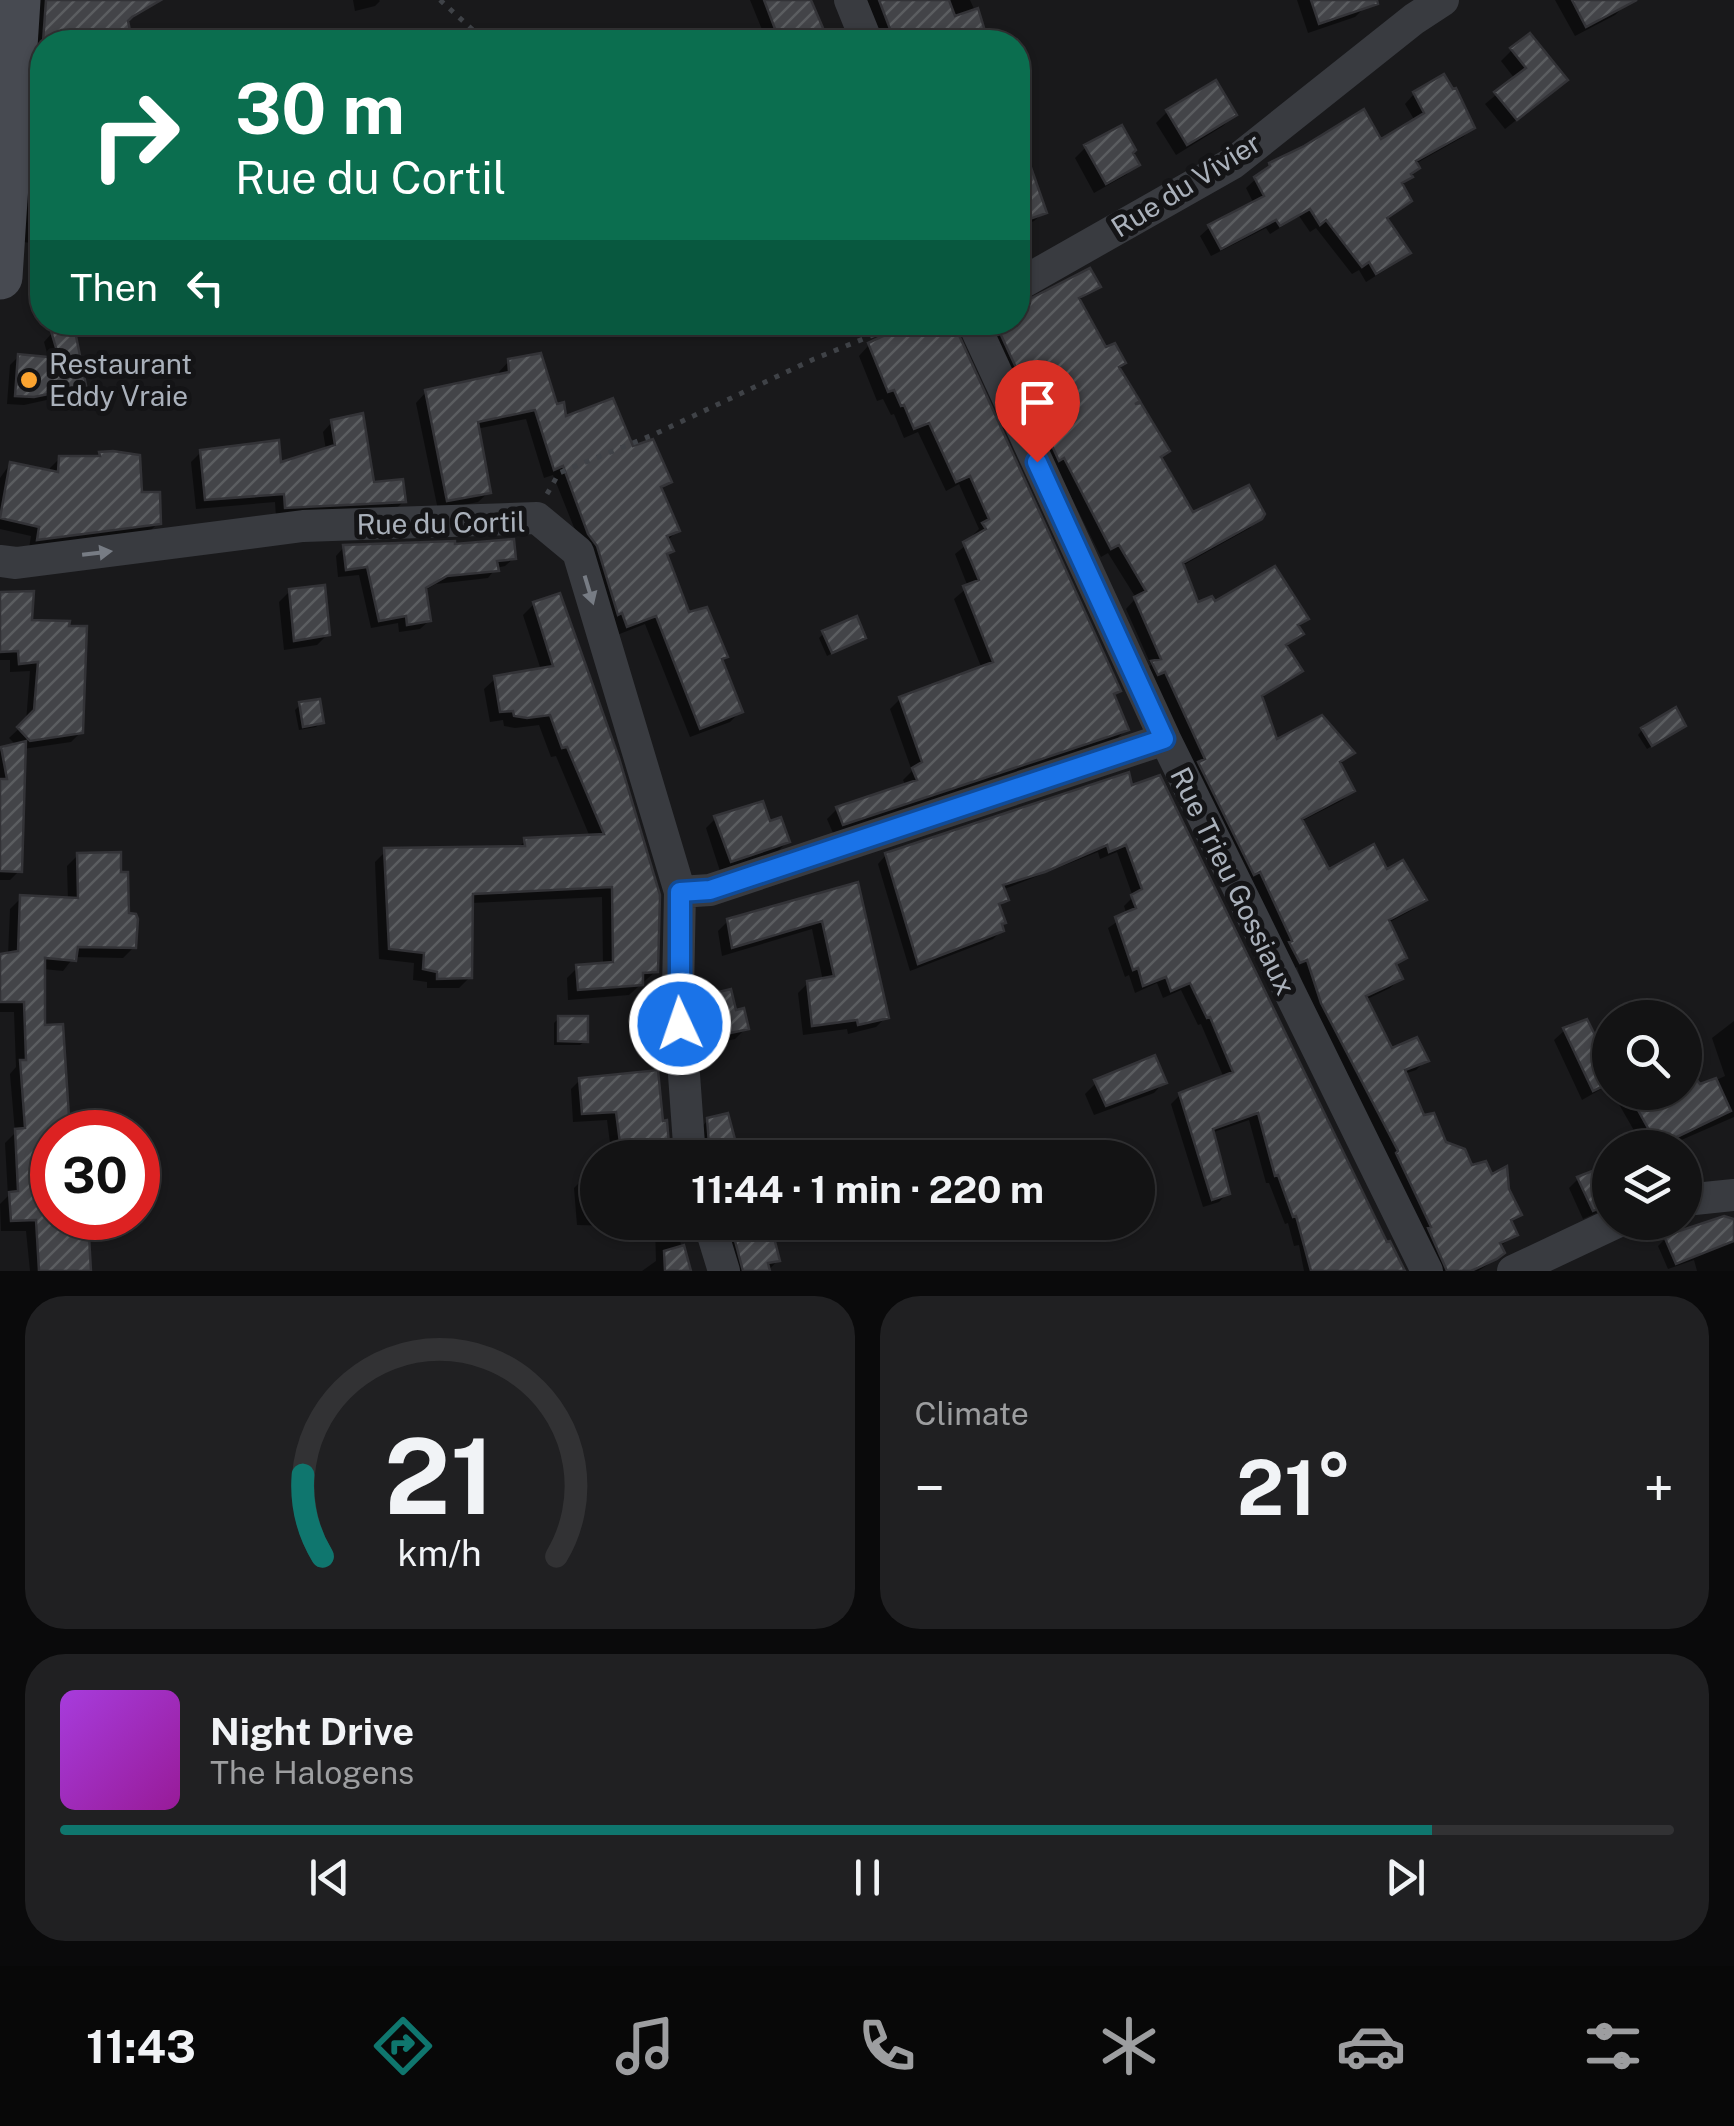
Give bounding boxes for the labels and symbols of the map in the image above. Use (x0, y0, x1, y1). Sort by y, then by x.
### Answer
street label: Rue du Vivier (1105, 126, 1266, 244)
place label: Restaurant Eddy Vraie (49, 347, 192, 412)
pin (995, 360, 1080, 463)
marker: Restaurant Eddy Vraie (18, 369, 40, 391)
street label: Rue du Cortil (356, 505, 526, 540)
one-way arrow (81, 545, 113, 561)
one-way arrow (582, 576, 597, 606)
street label: Rue Trieu Gossiaux (1164, 762, 1303, 1000)
position arrow (628, 972, 732, 1076)
speed limit sign: 30 (30, 1110, 160, 1240)

